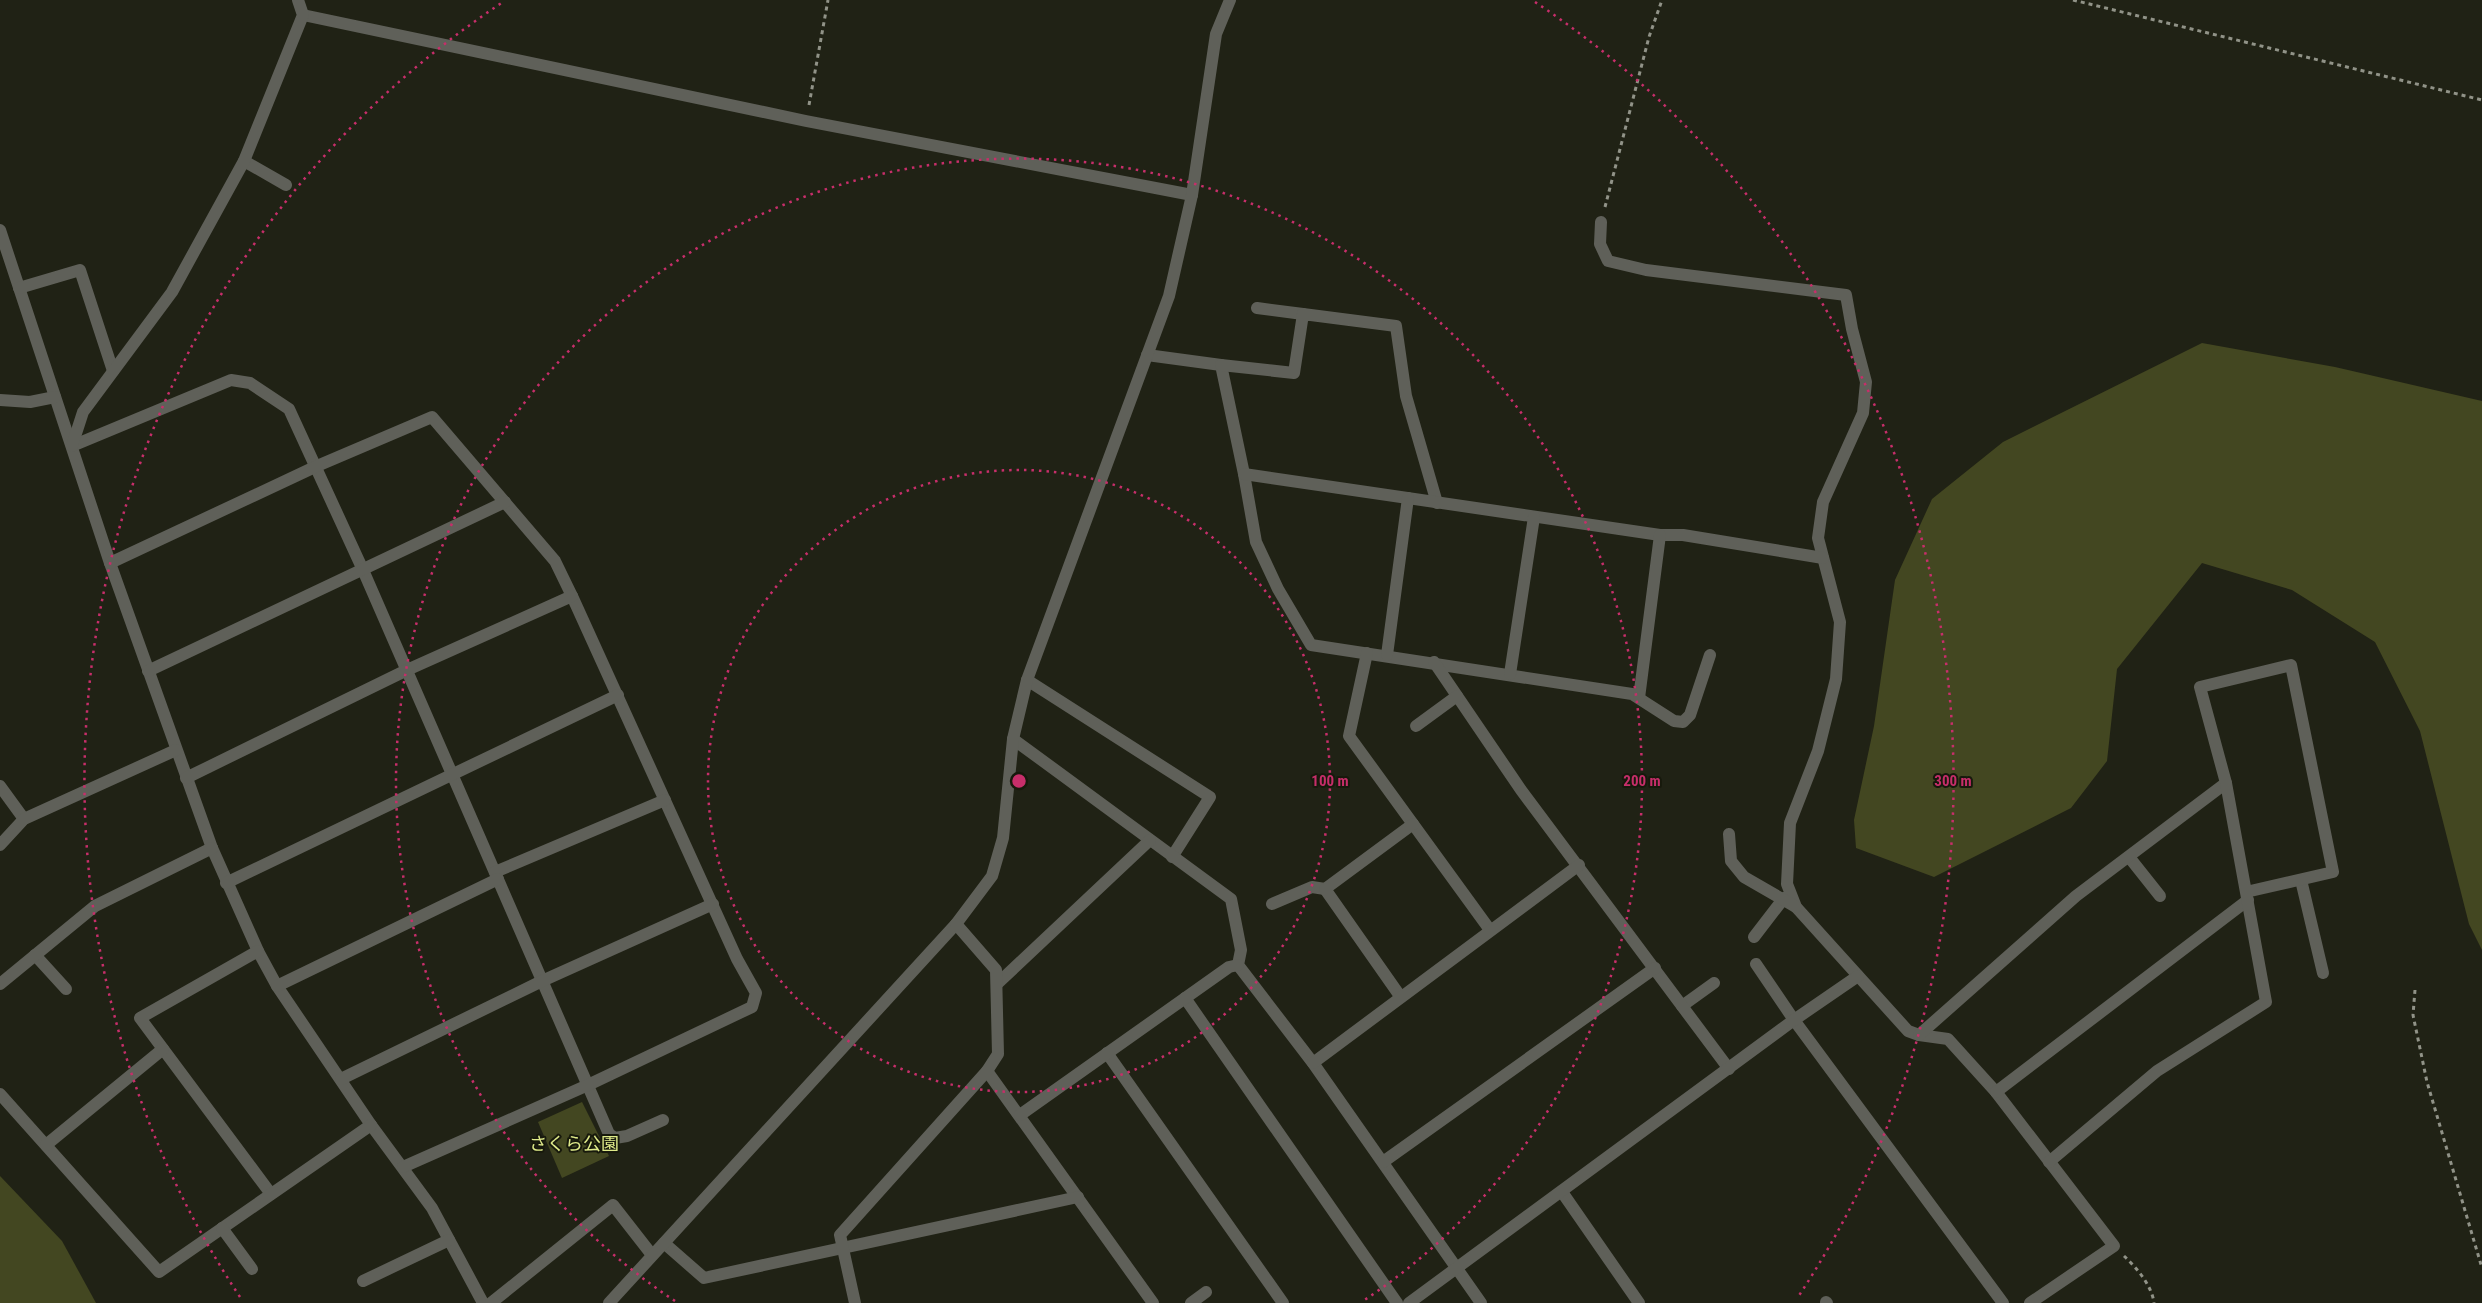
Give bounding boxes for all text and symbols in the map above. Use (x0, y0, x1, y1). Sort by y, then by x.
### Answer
centre of rings (1010, 772, 1028, 790)
text: 100 m (1311, 772, 1349, 790)
text: 200 m (1623, 772, 1661, 790)
text: 300 m (1934, 772, 1972, 790)
park label: さくら公園 (529, 1133, 619, 1154)

